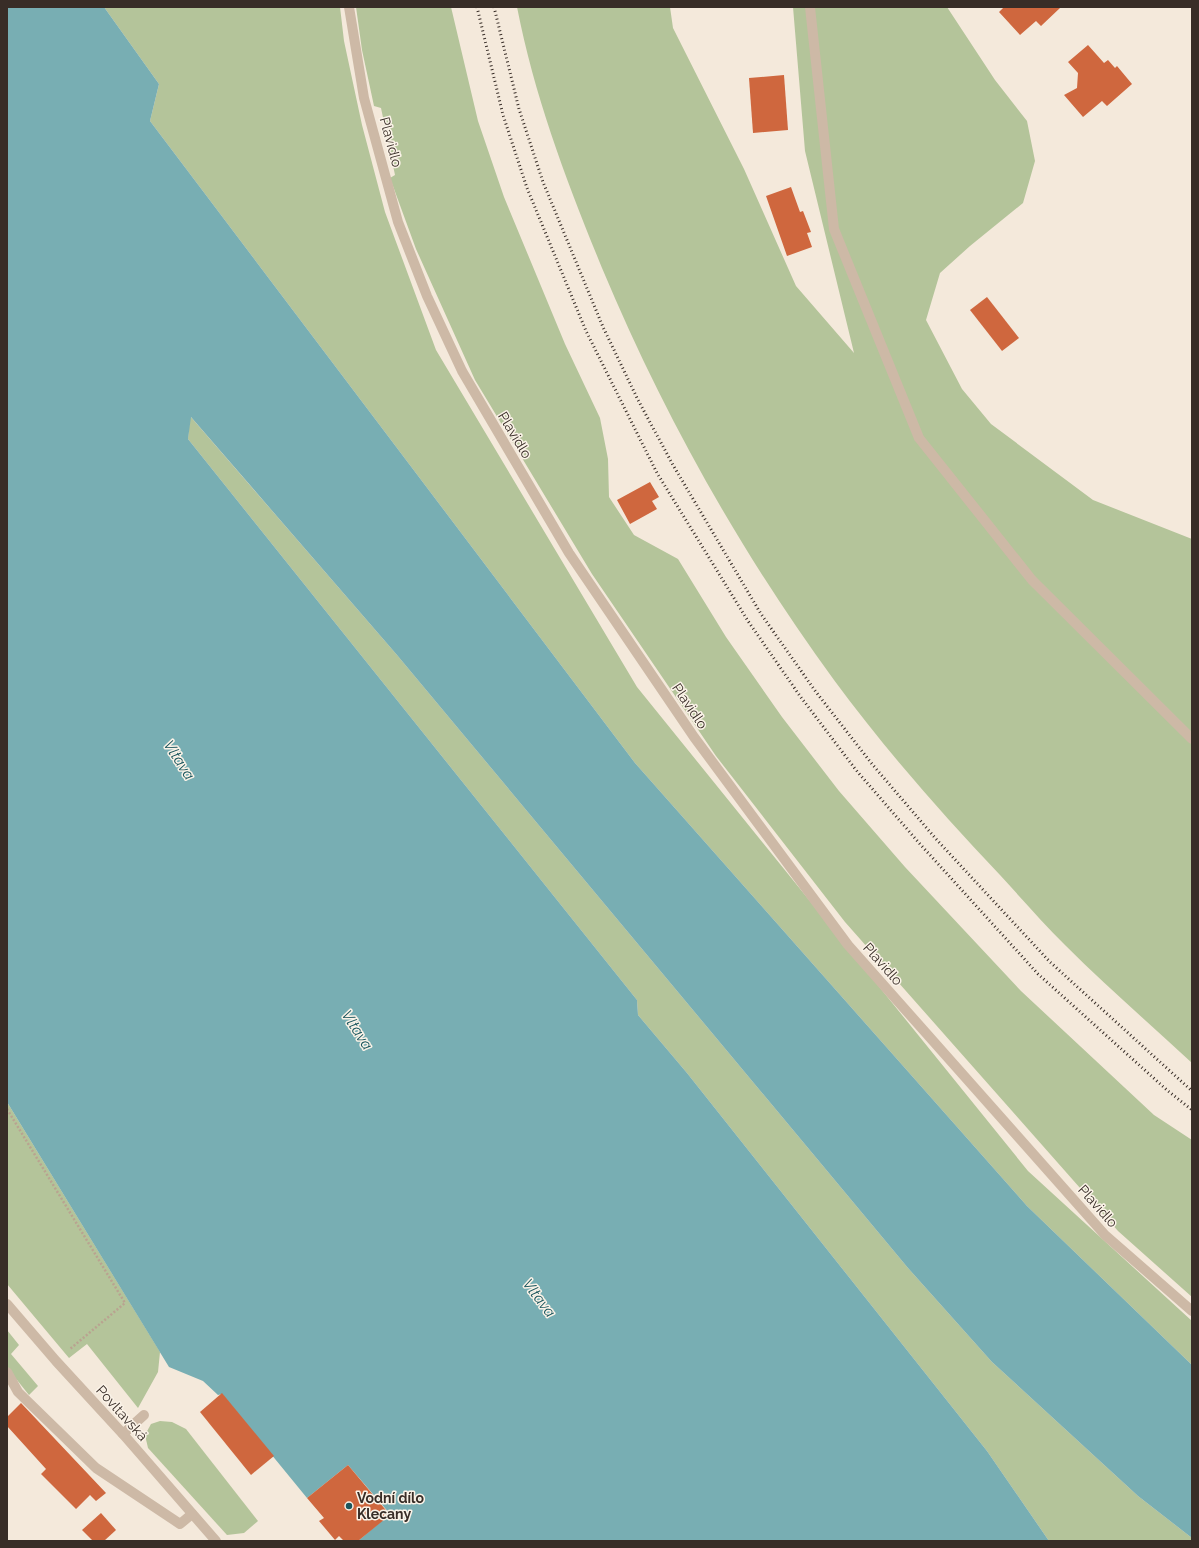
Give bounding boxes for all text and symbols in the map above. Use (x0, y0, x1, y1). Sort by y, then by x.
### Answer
street label: Plavidlo (377, 115, 405, 169)
street label: Plavidlo (495, 409, 535, 461)
street label: Plavidlo (669, 680, 711, 732)
water label: Vltava (160, 737, 198, 783)
street label: Plavidlo (860, 940, 906, 988)
water label: Vltava (338, 1007, 376, 1053)
street label: Plavidlo (1075, 1182, 1121, 1230)
water label: Vltava (519, 1275, 559, 1321)
street label: Povltavská (93, 1382, 151, 1444)
place label: Vodní dílo Klecany (357, 1490, 424, 1522)
marker: Vodní dílo Klecany (344, 1501, 354, 1511)

